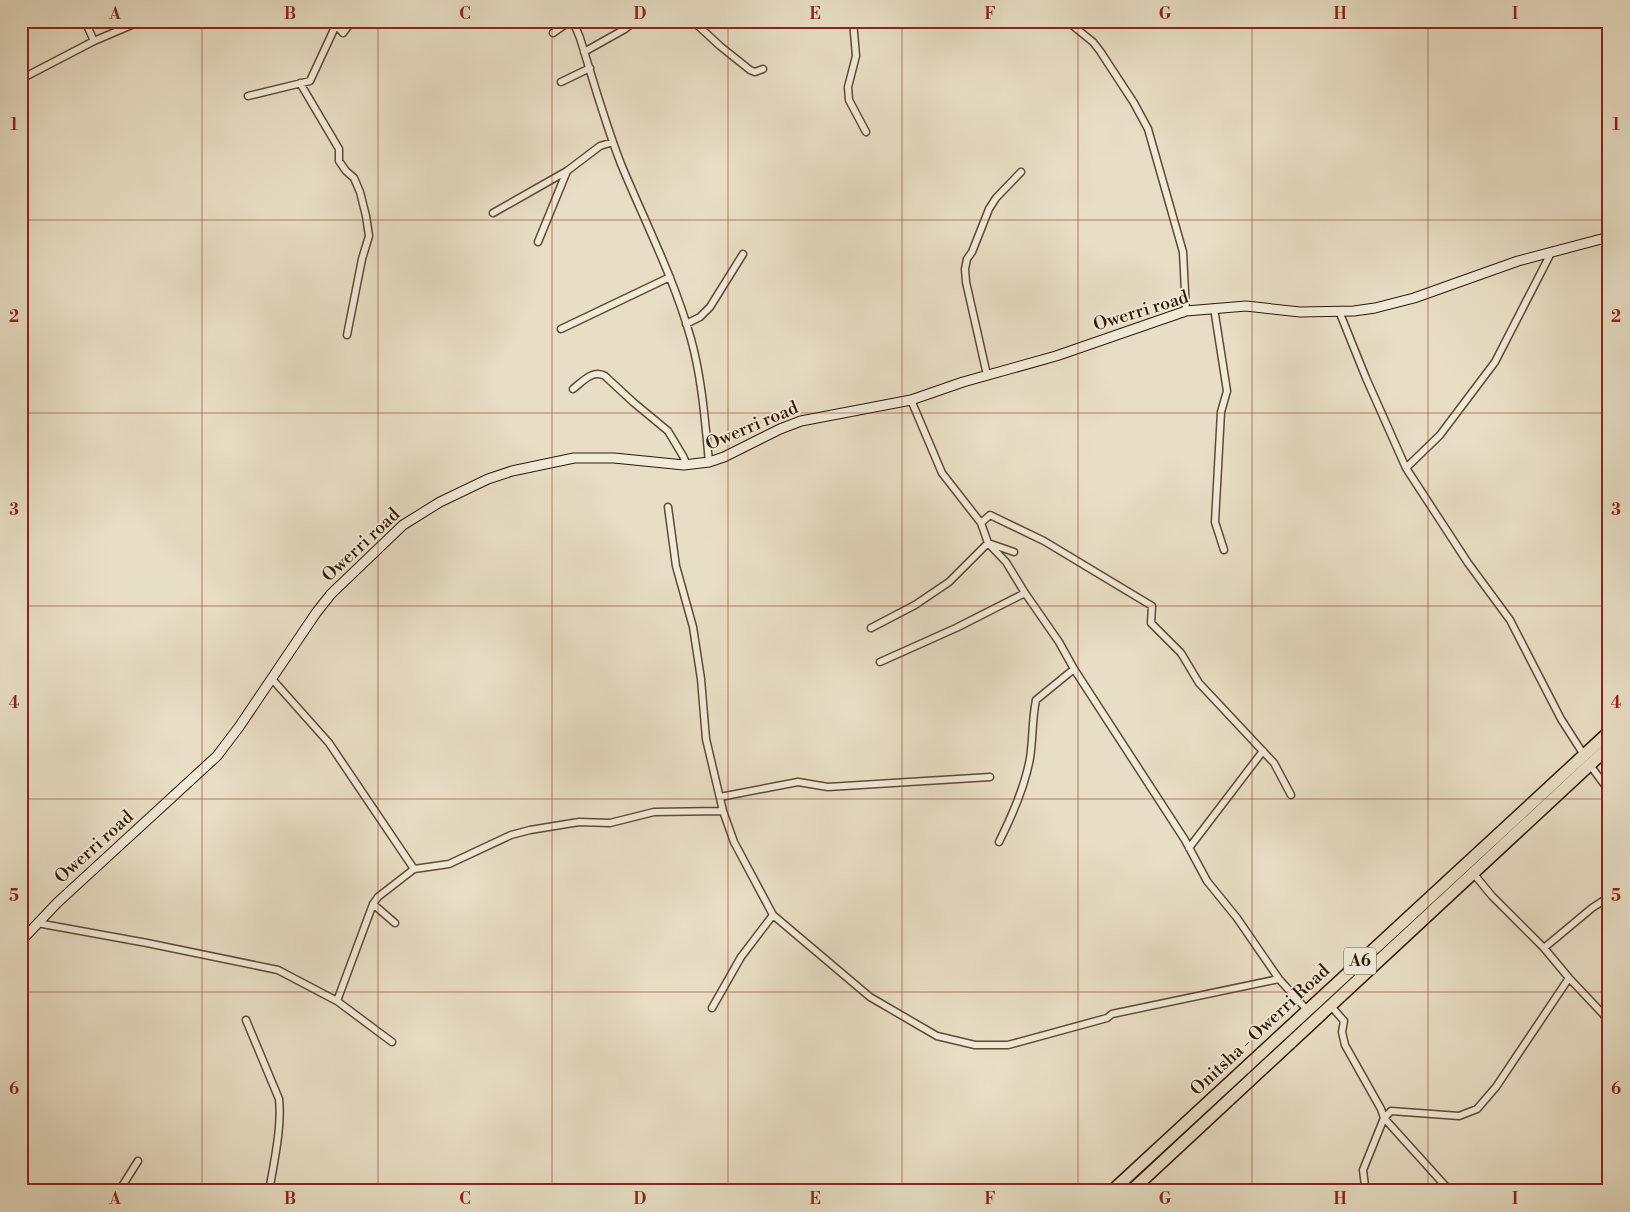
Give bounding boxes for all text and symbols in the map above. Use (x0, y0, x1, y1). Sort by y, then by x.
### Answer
text: A (108, 4, 121, 24)
text: B (284, 4, 296, 24)
text: C (459, 4, 471, 24)
text: D (634, 4, 647, 24)
text: E (809, 4, 821, 24)
text: F (984, 4, 996, 24)
text: G (1159, 4, 1172, 24)
text: H (1333, 4, 1347, 24)
text: I (1512, 4, 1518, 24)
text: 1 (10, 115, 18, 135)
text: 1 (1612, 115, 1620, 135)
street label: Owerri road (1091, 285, 1192, 336)
text: 2 (9, 307, 19, 327)
text: 2 (1611, 307, 1621, 327)
street label: Owerri road (702, 396, 802, 456)
text: 3 (9, 500, 19, 520)
text: 3 (1611, 500, 1621, 520)
street label: Owerri road (317, 503, 405, 587)
text: 4 (9, 693, 20, 713)
text: 4 (1611, 693, 1622, 713)
street label: Owerri road (50, 805, 139, 888)
text: 5 (9, 886, 19, 906)
text: 5 (1611, 886, 1621, 906)
road number: A6 (1344, 948, 1376, 974)
street label: Onitsha - Owerri Road (1186, 959, 1335, 1101)
text: 6 (9, 1079, 19, 1099)
text: 6 (1611, 1079, 1621, 1099)
text: A (108, 1189, 121, 1209)
text: B (284, 1189, 296, 1209)
text: C (459, 1189, 471, 1209)
text: D (634, 1189, 647, 1209)
text: E (809, 1189, 821, 1209)
text: F (984, 1189, 996, 1209)
text: G (1159, 1189, 1172, 1209)
text: H (1333, 1189, 1347, 1209)
text: I (1512, 1189, 1518, 1209)

